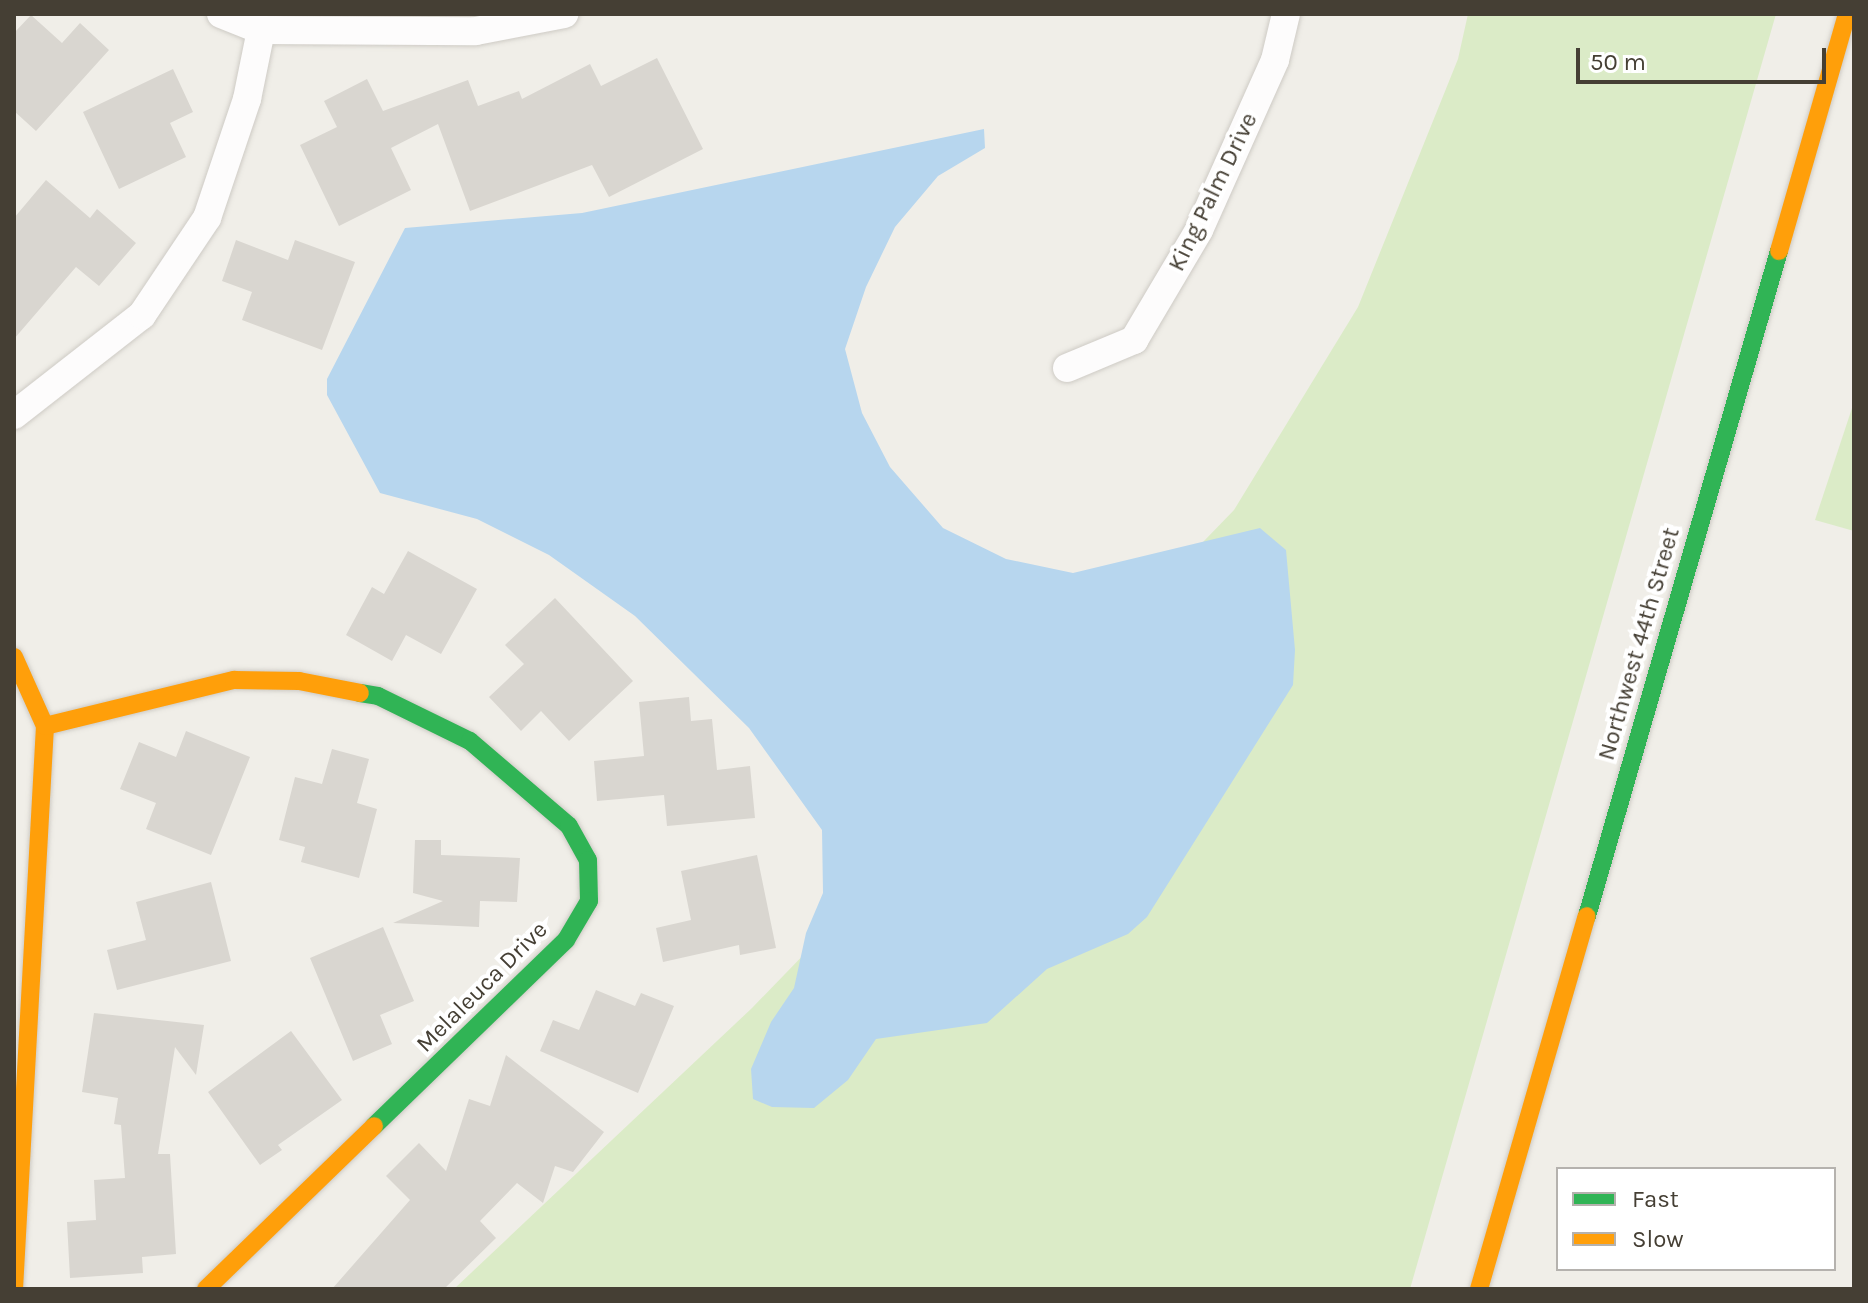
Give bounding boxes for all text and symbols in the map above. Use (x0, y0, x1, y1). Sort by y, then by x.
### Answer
scale bar (1580, 32, 1830, 82)
text: 50 m (1590, 48, 1646, 76)
street label: King Palm Drive (1162, 108, 1264, 276)
street label: Northwest 44th Street (1592, 524, 1686, 764)
street label: Melaleuca Drive (410, 915, 554, 1059)
legend (1556, 1167, 1836, 1271)
text: Fast (1632, 1185, 1679, 1213)
text: Slow (1632, 1225, 1684, 1253)

